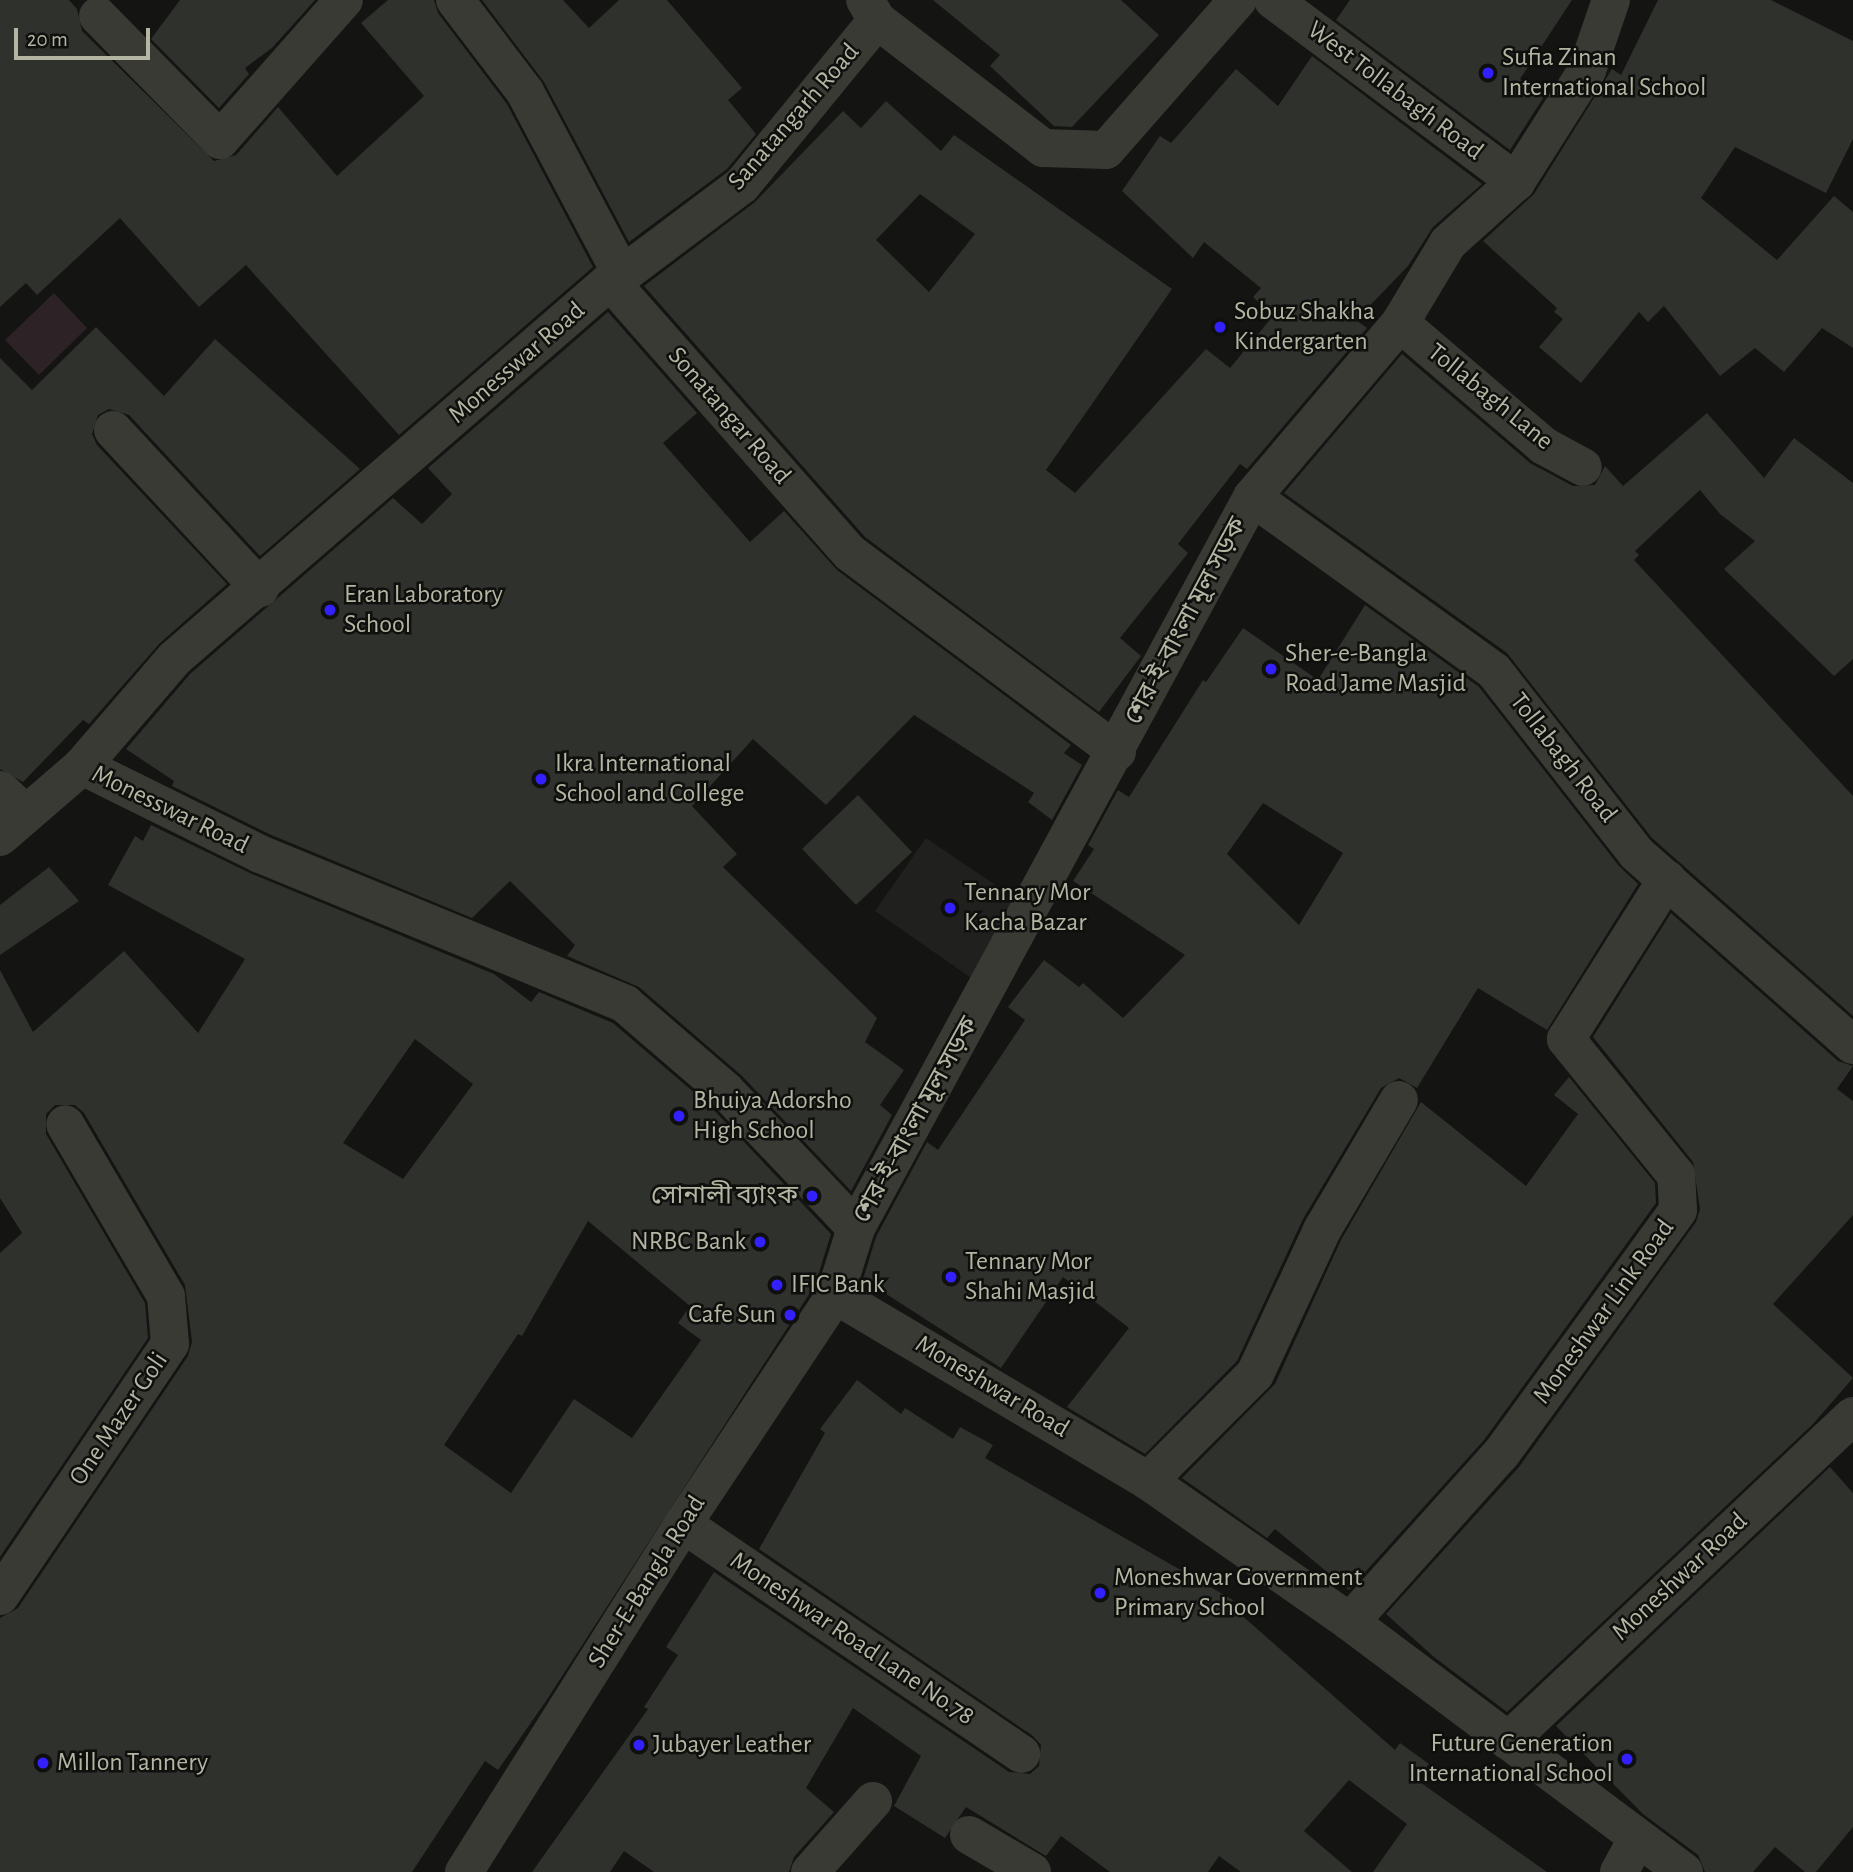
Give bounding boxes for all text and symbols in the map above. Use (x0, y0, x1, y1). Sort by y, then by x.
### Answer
scale bar (18, 14, 154, 58)
street label: West Tollabagh Road (1301, 15, 1489, 167)
text: 20 m (27, 29, 68, 50)
street label: Sanatangarh Road (722, 37, 866, 197)
place label: Sufia Zinan International School (1502, 42, 1706, 104)
marker: Sufia Zinan International School (1480, 65, 1496, 81)
street label: Monesswar Road (442, 295, 592, 431)
place label: Sobuz Shakha Kindergarten (1234, 296, 1375, 358)
marker: Sobuz Shakha Kindergarten (1212, 319, 1228, 335)
street label: Tollabagh Lane (1421, 337, 1559, 457)
street label: Sonatangar Road (661, 341, 797, 491)
street label: শের-ই-বাংলা মূল সড়ক (1118, 512, 1254, 730)
place label: Eran Laboratory School (344, 579, 503, 640)
marker: Eran Laboratory School (322, 602, 338, 618)
place label: Sher-e-Bangla Road Jame Masjid (1285, 638, 1466, 700)
marker: Sher-e-Bangla Road Jame Masjid (1263, 661, 1279, 677)
street label: Tollabagh Road (1503, 687, 1623, 829)
place label: Ikra International School and College (555, 748, 744, 810)
street label: Monesswar Road (87, 759, 253, 861)
marker: Ikra International School and College (533, 771, 549, 787)
place label: Tennary Mor Kacha Bazar (964, 877, 1090, 938)
marker: Tennary Mor Kacha Bazar (942, 900, 958, 916)
street label: শের-ই-বাংলা মূল সড়ক (847, 1012, 985, 1228)
place label: Bhuiya Adorsho High School (693, 1085, 852, 1146)
marker: Bhuiya Adorsho High School (671, 1108, 687, 1124)
place label: সোনালী ব্যাংক (651, 1180, 798, 1212)
marker: সোনালী ব্যাংক (804, 1188, 820, 1204)
street label: Moneshwar Link Road (1527, 1214, 1681, 1410)
place label: NRBC Bank (631, 1226, 746, 1258)
marker: NRBC Bank (752, 1234, 768, 1250)
place label: Tennary Mor Shahi Masjid (965, 1246, 1095, 1308)
place label: IFIC Bank (791, 1269, 885, 1301)
marker: Tennary Mor Shahi Masjid (943, 1269, 959, 1285)
marker: IFIC Bank (769, 1277, 785, 1293)
place label: Cafe Sun (688, 1299, 776, 1331)
marker: Cafe Sun (782, 1307, 798, 1323)
street label: Moneshwar Road (909, 1329, 1075, 1445)
street label: One Mazer Goli (63, 1346, 175, 1492)
street label: Sher-E-Bangla Road (581, 1490, 713, 1674)
street label: Moneshwar Road (1606, 1506, 1754, 1648)
street label: Moneshwar Road Lane No.78 (724, 1545, 980, 1733)
place label: Moneshwar Government Primary School (1114, 1562, 1362, 1624)
marker: Moneshwar Government Primary School (1092, 1585, 1108, 1601)
place label: Future Generation International School (1409, 1728, 1613, 1790)
place label: Jubayer Leather (653, 1729, 811, 1761)
marker: Jubayer Leather (631, 1737, 647, 1753)
place label: Millon Tannery (57, 1747, 208, 1779)
marker: Future Generation International School (1619, 1751, 1635, 1767)
marker: Millon Tannery (35, 1755, 51, 1771)

